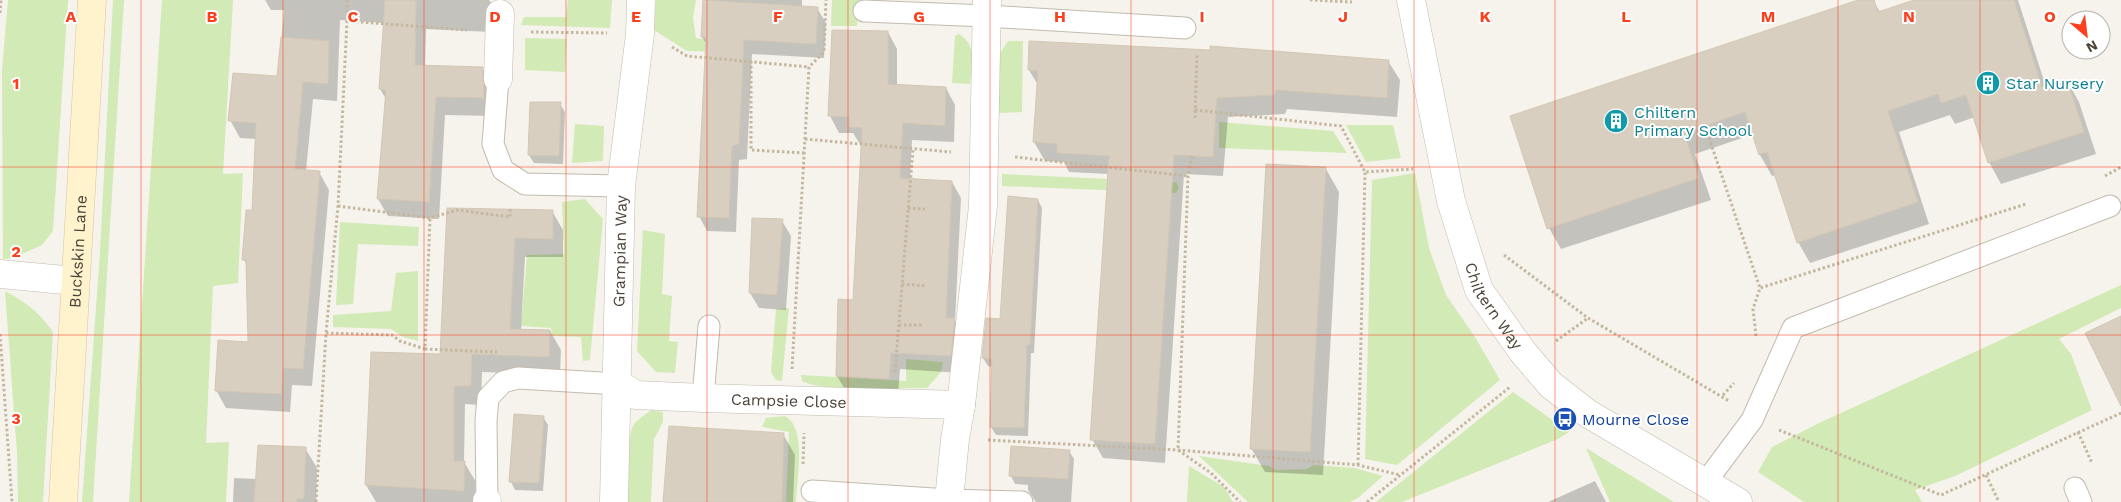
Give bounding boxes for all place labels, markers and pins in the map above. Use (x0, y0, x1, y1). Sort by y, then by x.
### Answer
building icon: Star Nursery (1975, 70, 2001, 96)
place label: Star Nursery (2006, 74, 2105, 93)
place label: Chiltern Primary School (1634, 103, 1752, 140)
building icon: Chiltern Primary School (1603, 108, 1629, 134)
bus stop icon: Mourne Close (1552, 406, 1578, 432)
place label: Mourne Close (1582, 410, 1689, 429)

